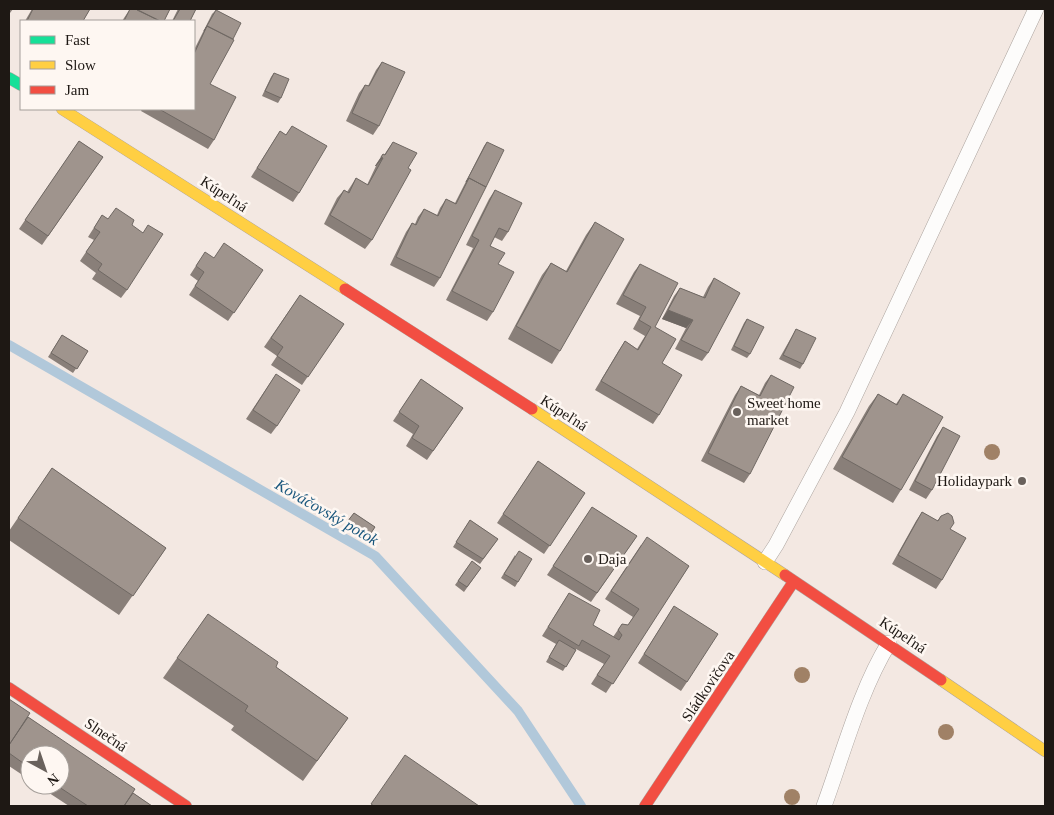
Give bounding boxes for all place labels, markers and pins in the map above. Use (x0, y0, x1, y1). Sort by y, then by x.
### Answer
place label: Sweet home market (747, 395, 821, 428)
marker: Sweet home market (731, 406, 743, 418)
place label: Holidaypark (937, 473, 1012, 489)
marker: Holidaypark (1016, 475, 1028, 487)
place label: Daja (598, 551, 627, 567)
marker: Daja (582, 553, 594, 565)

